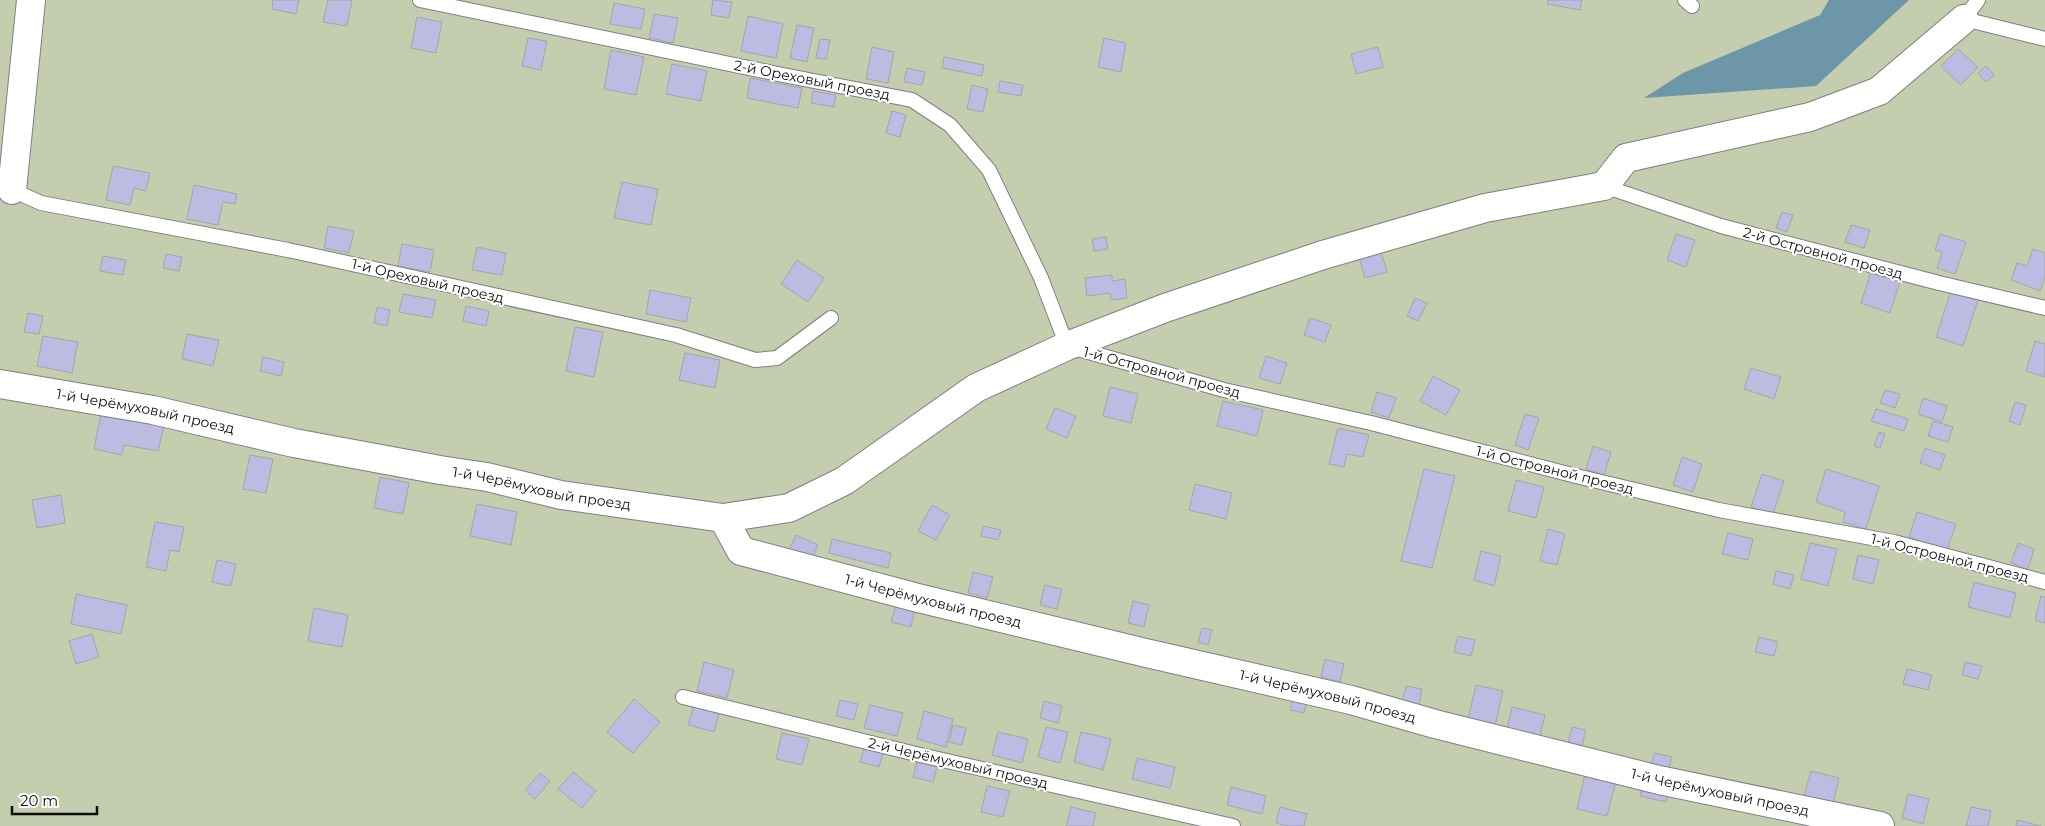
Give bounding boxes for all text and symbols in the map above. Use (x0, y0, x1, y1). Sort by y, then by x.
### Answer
street label: 2-й Ореховый проезд (733, 56, 891, 104)
street label: 2-й Островной проезд (1741, 223, 1905, 283)
street label: 1-й Ореховый проезд (350, 255, 506, 307)
street label: 1-й Островной проезд (1082, 342, 1242, 402)
street label: 1-й Черёмуховый проезд (55, 385, 236, 438)
street label: 1-й Островной проезд (1474, 442, 1636, 498)
street label: 1-й Черёмуховый проезд (451, 463, 632, 514)
street label: 1-й Островной проезд (1869, 530, 2031, 586)
street label: 1-й Черёмуховый проезд (843, 570, 1023, 632)
street label: 1-й Черёмуховый проезд (1238, 666, 1418, 727)
street label: 2-й Черёмуховый проезд (866, 734, 1050, 792)
street label: 1-й Черёмуховый проезд (1629, 764, 1811, 820)
scale bar (12, 784, 98, 816)
text: 20 m (20, 791, 58, 810)

